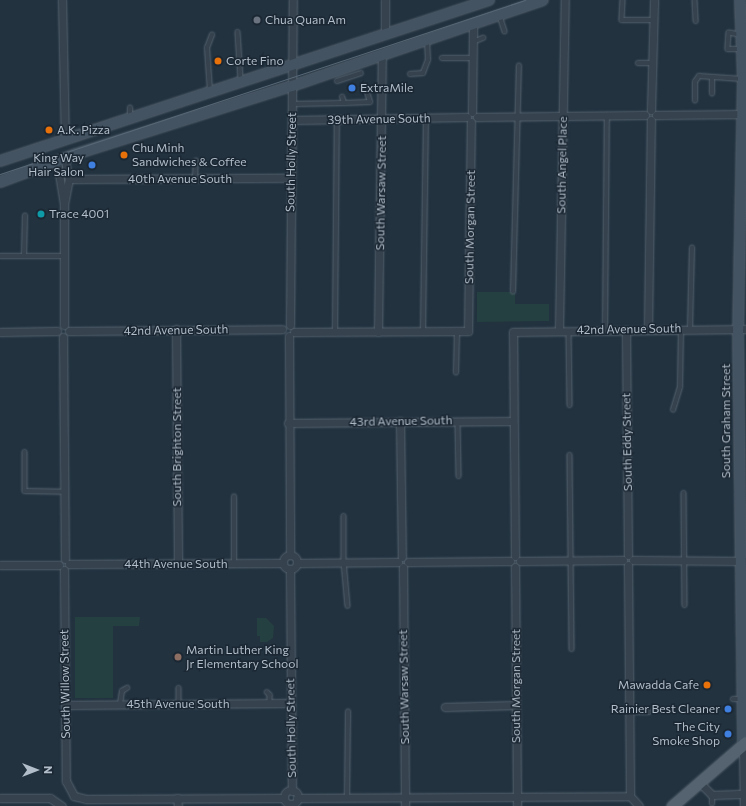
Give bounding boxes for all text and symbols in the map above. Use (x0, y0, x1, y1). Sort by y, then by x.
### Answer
place label: Chua Quan Am (265, 13, 346, 27)
marker: Chua Quan Am (252, 15, 262, 25)
place label: Corte Fino (226, 54, 284, 68)
marker: Corte Fino (213, 56, 223, 66)
place label: ExtraMile (360, 81, 413, 95)
marker: ExtraMile (347, 83, 357, 93)
street label: 39th Avenue South (327, 111, 431, 127)
street label: South Holly Street (283, 112, 299, 212)
street label: South Angel Place (554, 116, 570, 214)
place label: A.K. Pizza (57, 123, 110, 137)
marker: A.K. Pizza (44, 125, 54, 135)
street label: South Warsaw Street (373, 135, 389, 251)
place label: Chu Minh Sandwiches & Coffee (132, 141, 247, 169)
marker: Chu Minh Sandwiches & Coffee (119, 150, 129, 160)
place label: King Way Hair Salon (28, 151, 84, 179)
marker: King Way Hair Salon (87, 160, 97, 170)
street label: South Morgan Street (462, 170, 478, 284)
street label: 40th Avenue South (128, 172, 232, 186)
place label: Trace 4001 (49, 207, 109, 221)
marker: Trace 4001 (36, 209, 46, 219)
street label: 42nd Avenue South (576, 321, 682, 337)
street label: 42nd Avenue South (123, 322, 229, 338)
street label: South Graham Street (719, 364, 733, 478)
street label: South Brighton Street (170, 387, 184, 507)
street label: South Eddy Street (619, 393, 635, 491)
street label: 43rd Avenue South (349, 413, 453, 429)
street label: 44th Avenue South (124, 557, 228, 571)
street label: South Willow Street (57, 629, 73, 739)
street label: South Warsaw Street (396, 629, 412, 745)
street label: South Morgan Street (509, 629, 523, 743)
place label: Martin Luther King Jr Elementary School (186, 643, 298, 671)
marker: Martin Luther King Jr Elementary School (173, 652, 183, 662)
street label: South Holly Street (283, 678, 299, 778)
place label: Mawadda Cafe (618, 678, 699, 692)
marker: Mawadda Cafe (702, 680, 712, 690)
street label: 45th Avenue South (126, 697, 230, 711)
place label: Rainier Best Cleaner (611, 702, 720, 716)
marker: Rainier Best Cleaner (723, 704, 733, 714)
place label: The City Smoke Shop (652, 720, 720, 748)
marker: The City Smoke Shop (723, 729, 733, 739)
north arrow (16, 750, 56, 790)
text: N (42, 766, 55, 774)

